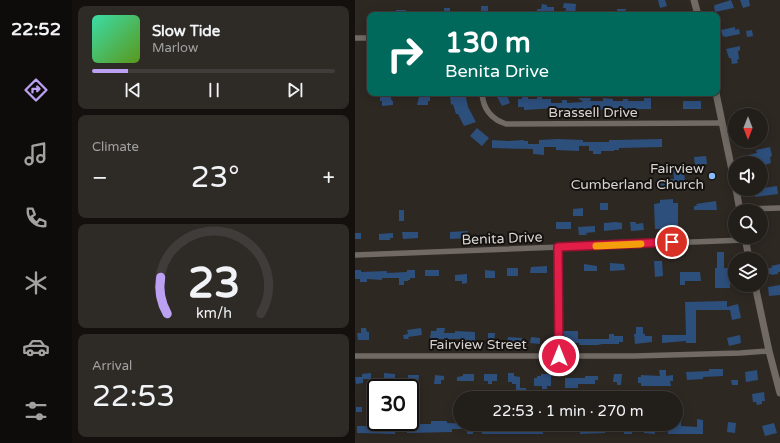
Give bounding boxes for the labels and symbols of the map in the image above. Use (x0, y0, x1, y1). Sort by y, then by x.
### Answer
street label: Brassell Drive (548, 104, 638, 121)
north arrow (728, 108, 768, 148)
place label: Fairview Cumberland Church (571, 160, 704, 193)
marker: Fairview Cumberland Church (707, 171, 717, 181)
pin (655, 225, 689, 259)
street label: Benita Drive (461, 229, 543, 248)
position arrow (538, 335, 580, 377)
street label: Fairview Street (429, 336, 527, 353)
speed limit sign: 30 (367, 379, 419, 431)

